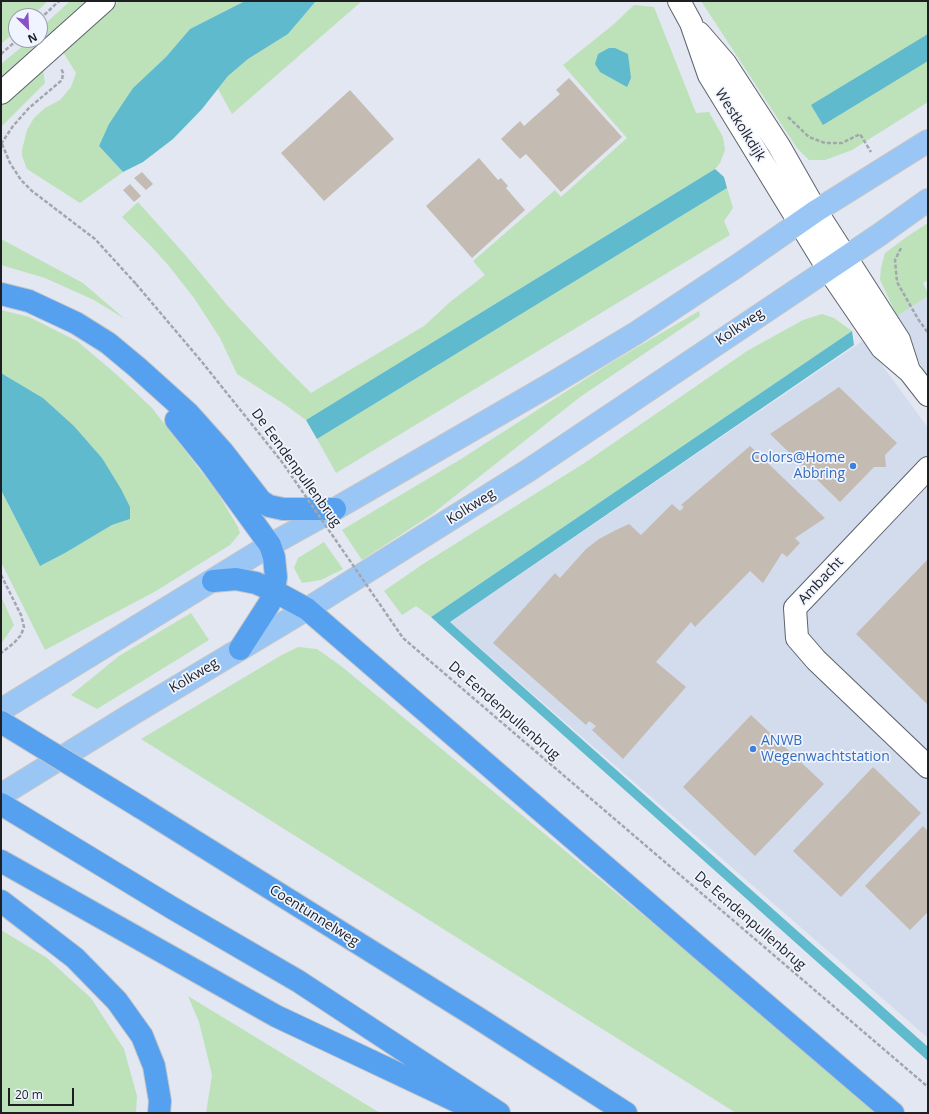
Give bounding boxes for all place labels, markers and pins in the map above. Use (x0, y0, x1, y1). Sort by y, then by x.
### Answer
place label: Colors@Home Abbring (751, 450, 845, 482)
marker: Colors@Home Abbring (848, 461, 858, 471)
place label: ANWB Wegenwachtstation (761, 733, 890, 766)
marker: ANWB Wegenwachtstation (748, 744, 758, 754)

